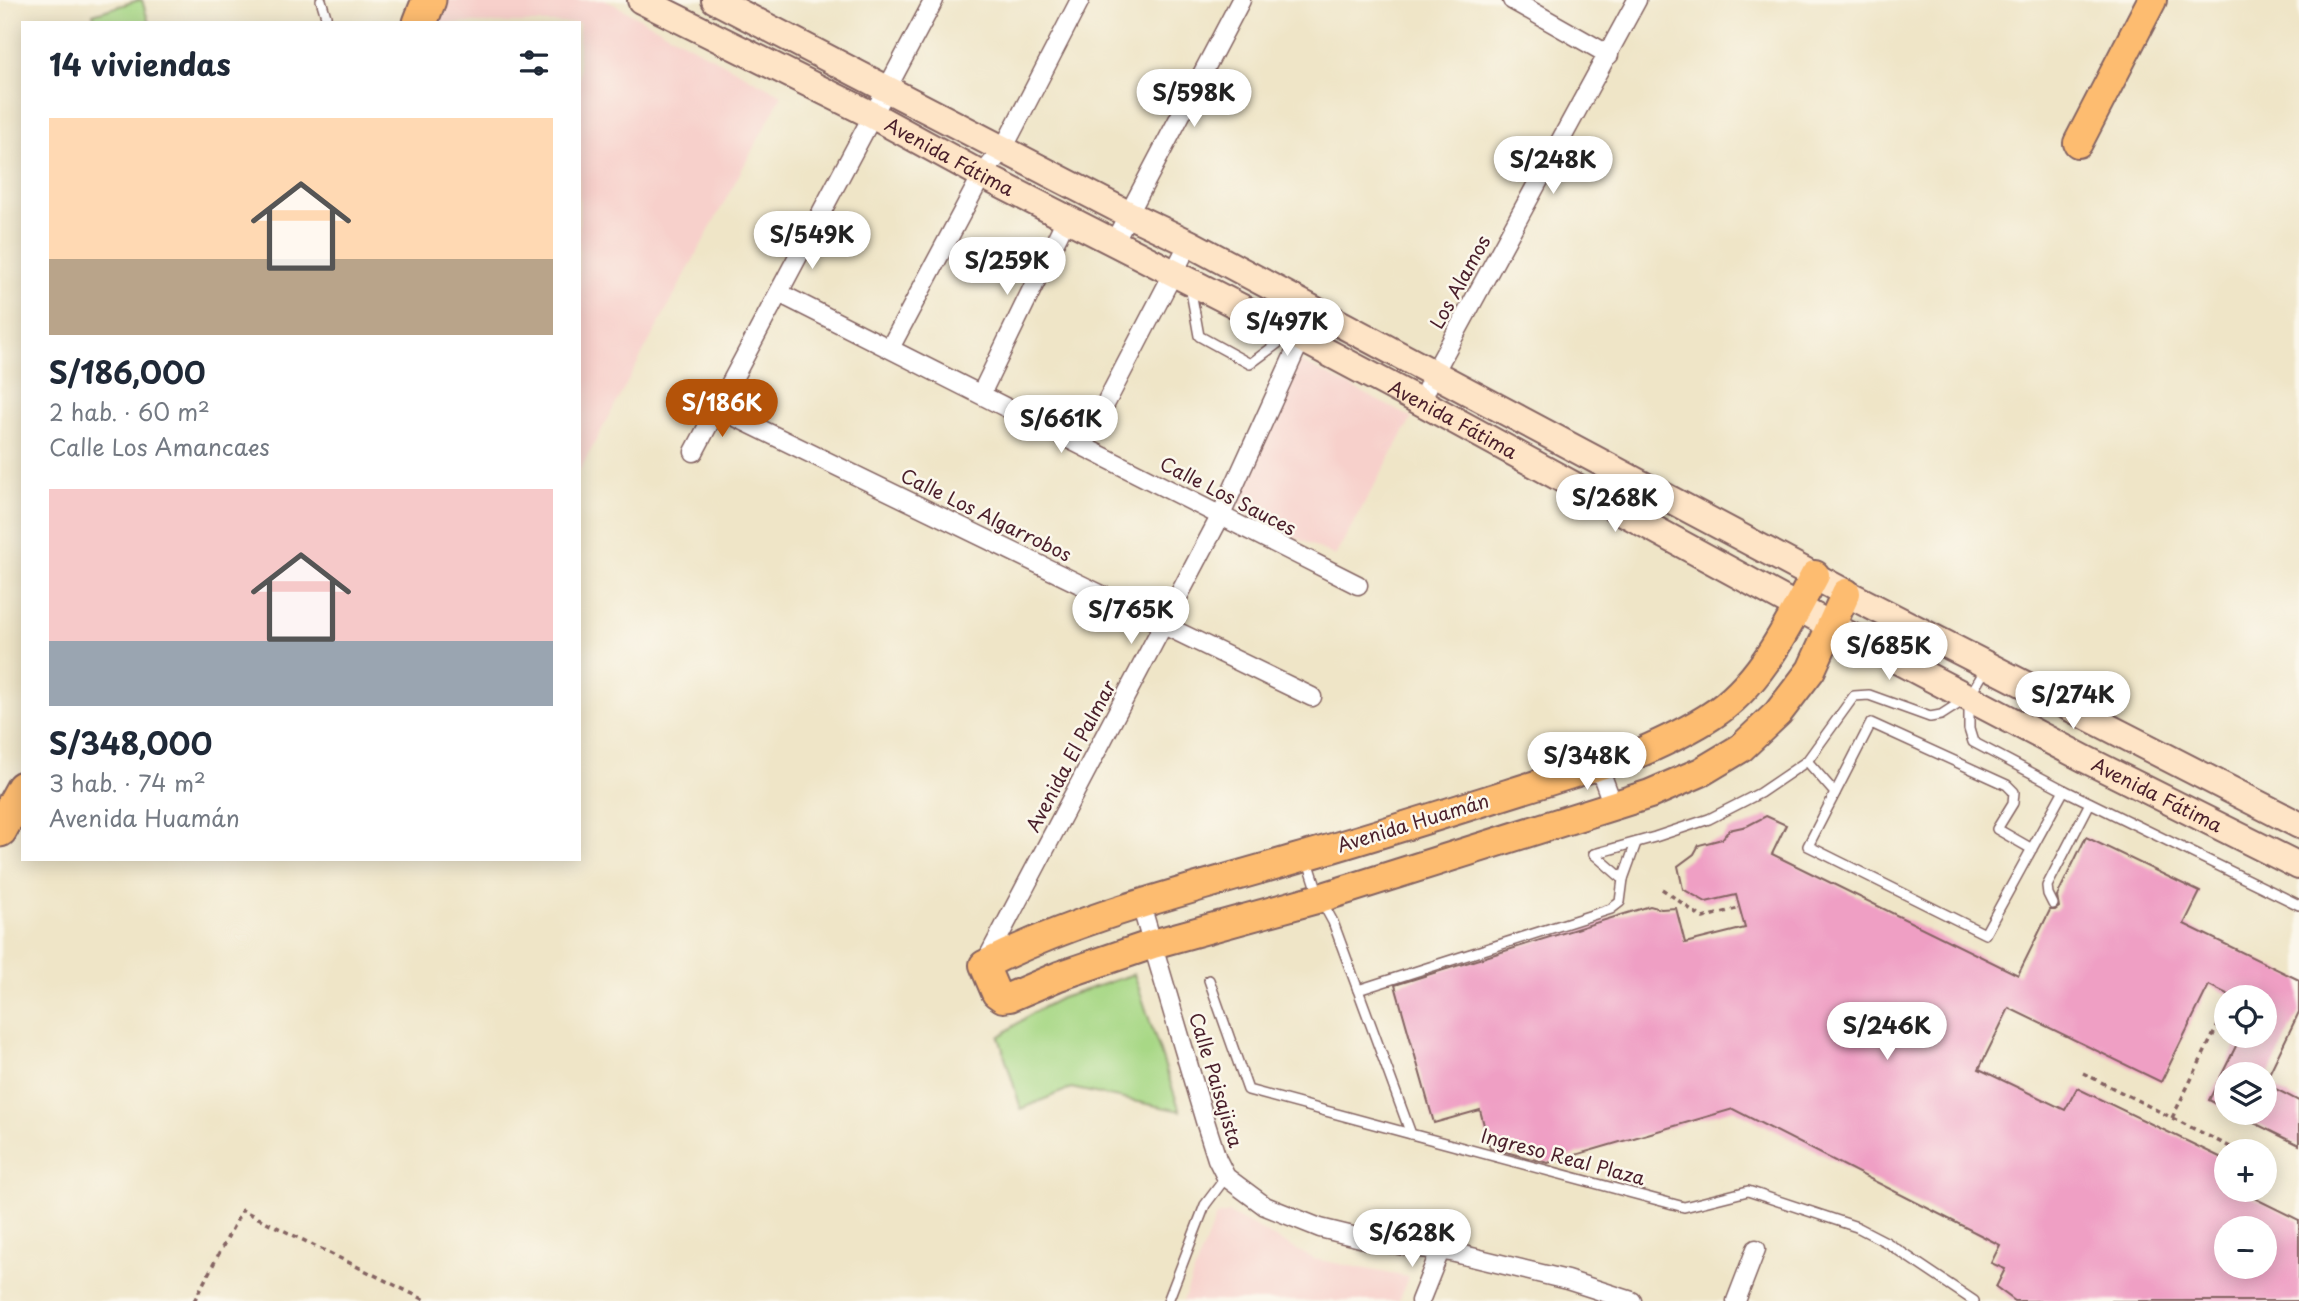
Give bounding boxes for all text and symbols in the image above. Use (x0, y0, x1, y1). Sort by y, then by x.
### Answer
text: 14 viviendas (49, 41, 231, 86)
icon: filters (515, 44, 553, 82)
pin: S/598K (1137, 69, 1251, 129)
text: S/598K (1153, 74, 1235, 109)
street label: Avenida Fátima (880, 110, 1020, 202)
pin: S/248K (1496, 136, 1610, 196)
text: S/248K (1510, 141, 1596, 176)
icon: home (238, 163, 364, 289)
pin: S/549K (755, 212, 869, 271)
text: S/549K (770, 216, 854, 251)
street label: Los Alamos (1422, 229, 1496, 333)
pin: S/259K (950, 238, 1064, 297)
text: S/259K (965, 242, 1049, 277)
pin: S/497K (1230, 298, 1344, 358)
text: S/497K (1246, 303, 1328, 338)
text: S/186,000 (49, 349, 206, 394)
street label: Avenida Fátima (1384, 372, 1524, 465)
pin: S/186K (665, 380, 779, 439)
text: S/186K (682, 384, 762, 419)
text: 2 hab. · 60 m² (49, 394, 210, 429)
pin: S/661K (1004, 396, 1118, 455)
text: S/661K (1020, 400, 1102, 435)
text: Calle Los Amancaes (49, 429, 270, 464)
street label: Calle Los Sauces (1156, 449, 1301, 542)
street label: Calle Los Algarrobos (896, 461, 1077, 568)
pin: S/268K (1558, 475, 1672, 534)
text: S/268K (1572, 479, 1658, 514)
icon: home (238, 534, 364, 660)
pin: S/765K (1074, 586, 1188, 646)
text: S/765K (1088, 591, 1174, 626)
pin: S/685K (1832, 622, 1946, 682)
text: S/685K (1847, 627, 1931, 662)
pin: S/274K (2016, 672, 2130, 731)
street label: Avenida El Palmar (1018, 674, 1122, 837)
text: S/274K (2031, 676, 2115, 711)
text: S/348,000 (49, 720, 212, 765)
pin: S/348K (1530, 732, 1644, 792)
text: S/348K (1543, 737, 1631, 772)
street label: Avenida Fátima (2087, 750, 2228, 839)
text: 3 hab. · 74 m² (49, 765, 206, 800)
street label: Avenida Huamán (1333, 786, 1492, 858)
text: Avenida Huamán (49, 800, 240, 835)
map controls (2214, 985, 2277, 1279)
button: locate (2214, 985, 2277, 1048)
pin: S/246K (1830, 1002, 1944, 1062)
text: S/246K (1843, 1007, 1931, 1042)
street label: Calle Paisajista (1183, 1009, 1251, 1151)
button: layers (2214, 1062, 2277, 1125)
street label: Ingreso Real Plaza (1478, 1121, 1648, 1191)
button: + (2214, 1139, 2277, 1202)
pin: S/628K (1355, 1210, 1469, 1269)
text: S/628K (1369, 1214, 1455, 1249)
button: − (2214, 1216, 2277, 1279)

